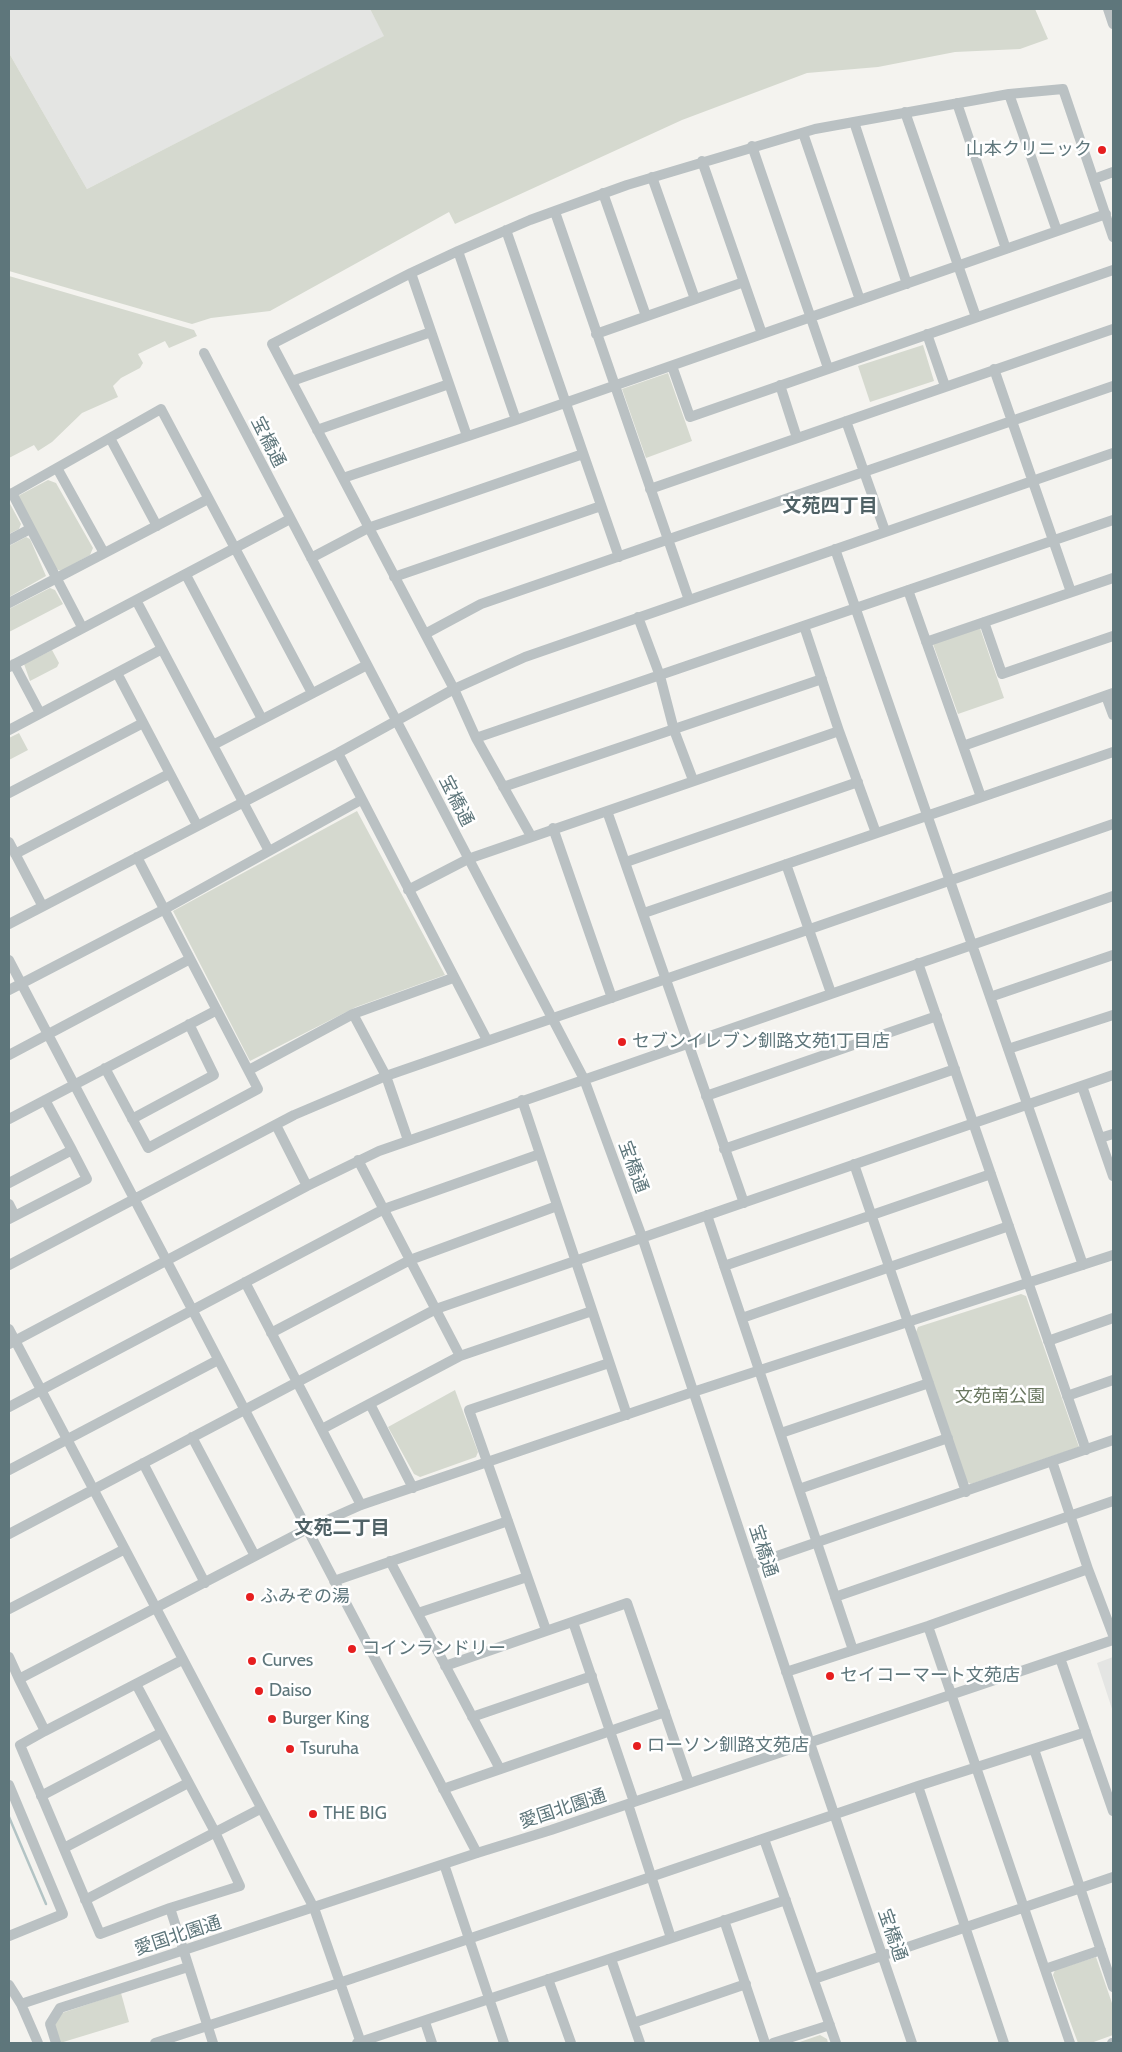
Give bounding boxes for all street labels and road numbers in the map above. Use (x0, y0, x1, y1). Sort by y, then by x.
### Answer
street label: 宝橋通 (246, 413, 290, 471)
street label: 宝橋通 (434, 772, 478, 830)
street label: 宝橋通 (614, 1138, 652, 1196)
street label: 宝橋通 (744, 1522, 782, 1580)
street label: 愛国北園通 (517, 1785, 609, 1833)
street label: 宝橋通 (873, 1906, 911, 1964)
street label: 愛国北園通 (132, 1912, 224, 1960)

